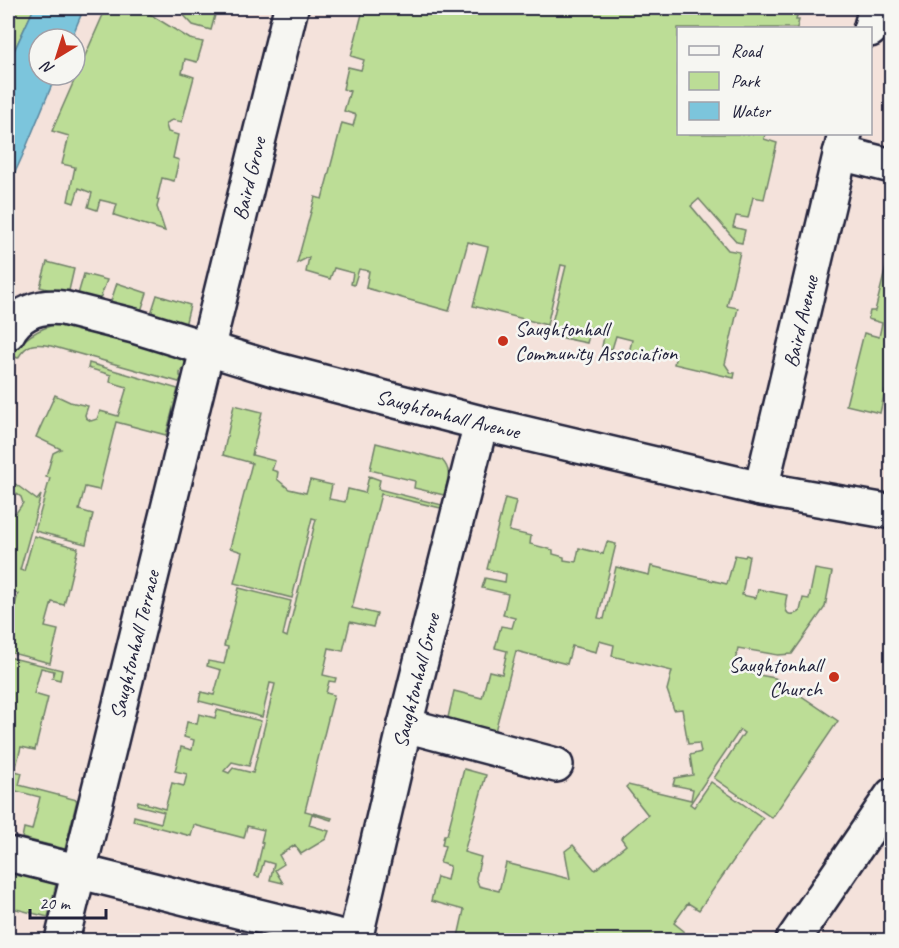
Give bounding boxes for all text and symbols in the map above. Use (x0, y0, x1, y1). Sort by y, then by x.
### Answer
north arrow (27, 27, 87, 87)
legend (677, 27, 872, 135)
text: Road (731, 40, 764, 62)
text: N (36, 55, 58, 79)
text: Park (731, 70, 761, 92)
text: Water (731, 100, 772, 122)
street label: Baird Grove (226, 133, 272, 223)
street label: Baird Avenue (777, 272, 824, 370)
place label: Saughtonhall Community Association (515, 316, 678, 366)
marker: Saughtonhall Community Association (496, 334, 510, 348)
street label: Saughtonhall Avenue (373, 383, 524, 445)
street label: Saughtonhall Terrace (104, 566, 166, 722)
street label: Saughtonhall Grove (387, 610, 446, 750)
place label: Saughtonhall Church (728, 652, 825, 702)
marker: Saughtonhall Church (827, 670, 841, 684)
scale bar (30, 882, 106, 920)
text: 20 m (39, 892, 72, 914)

